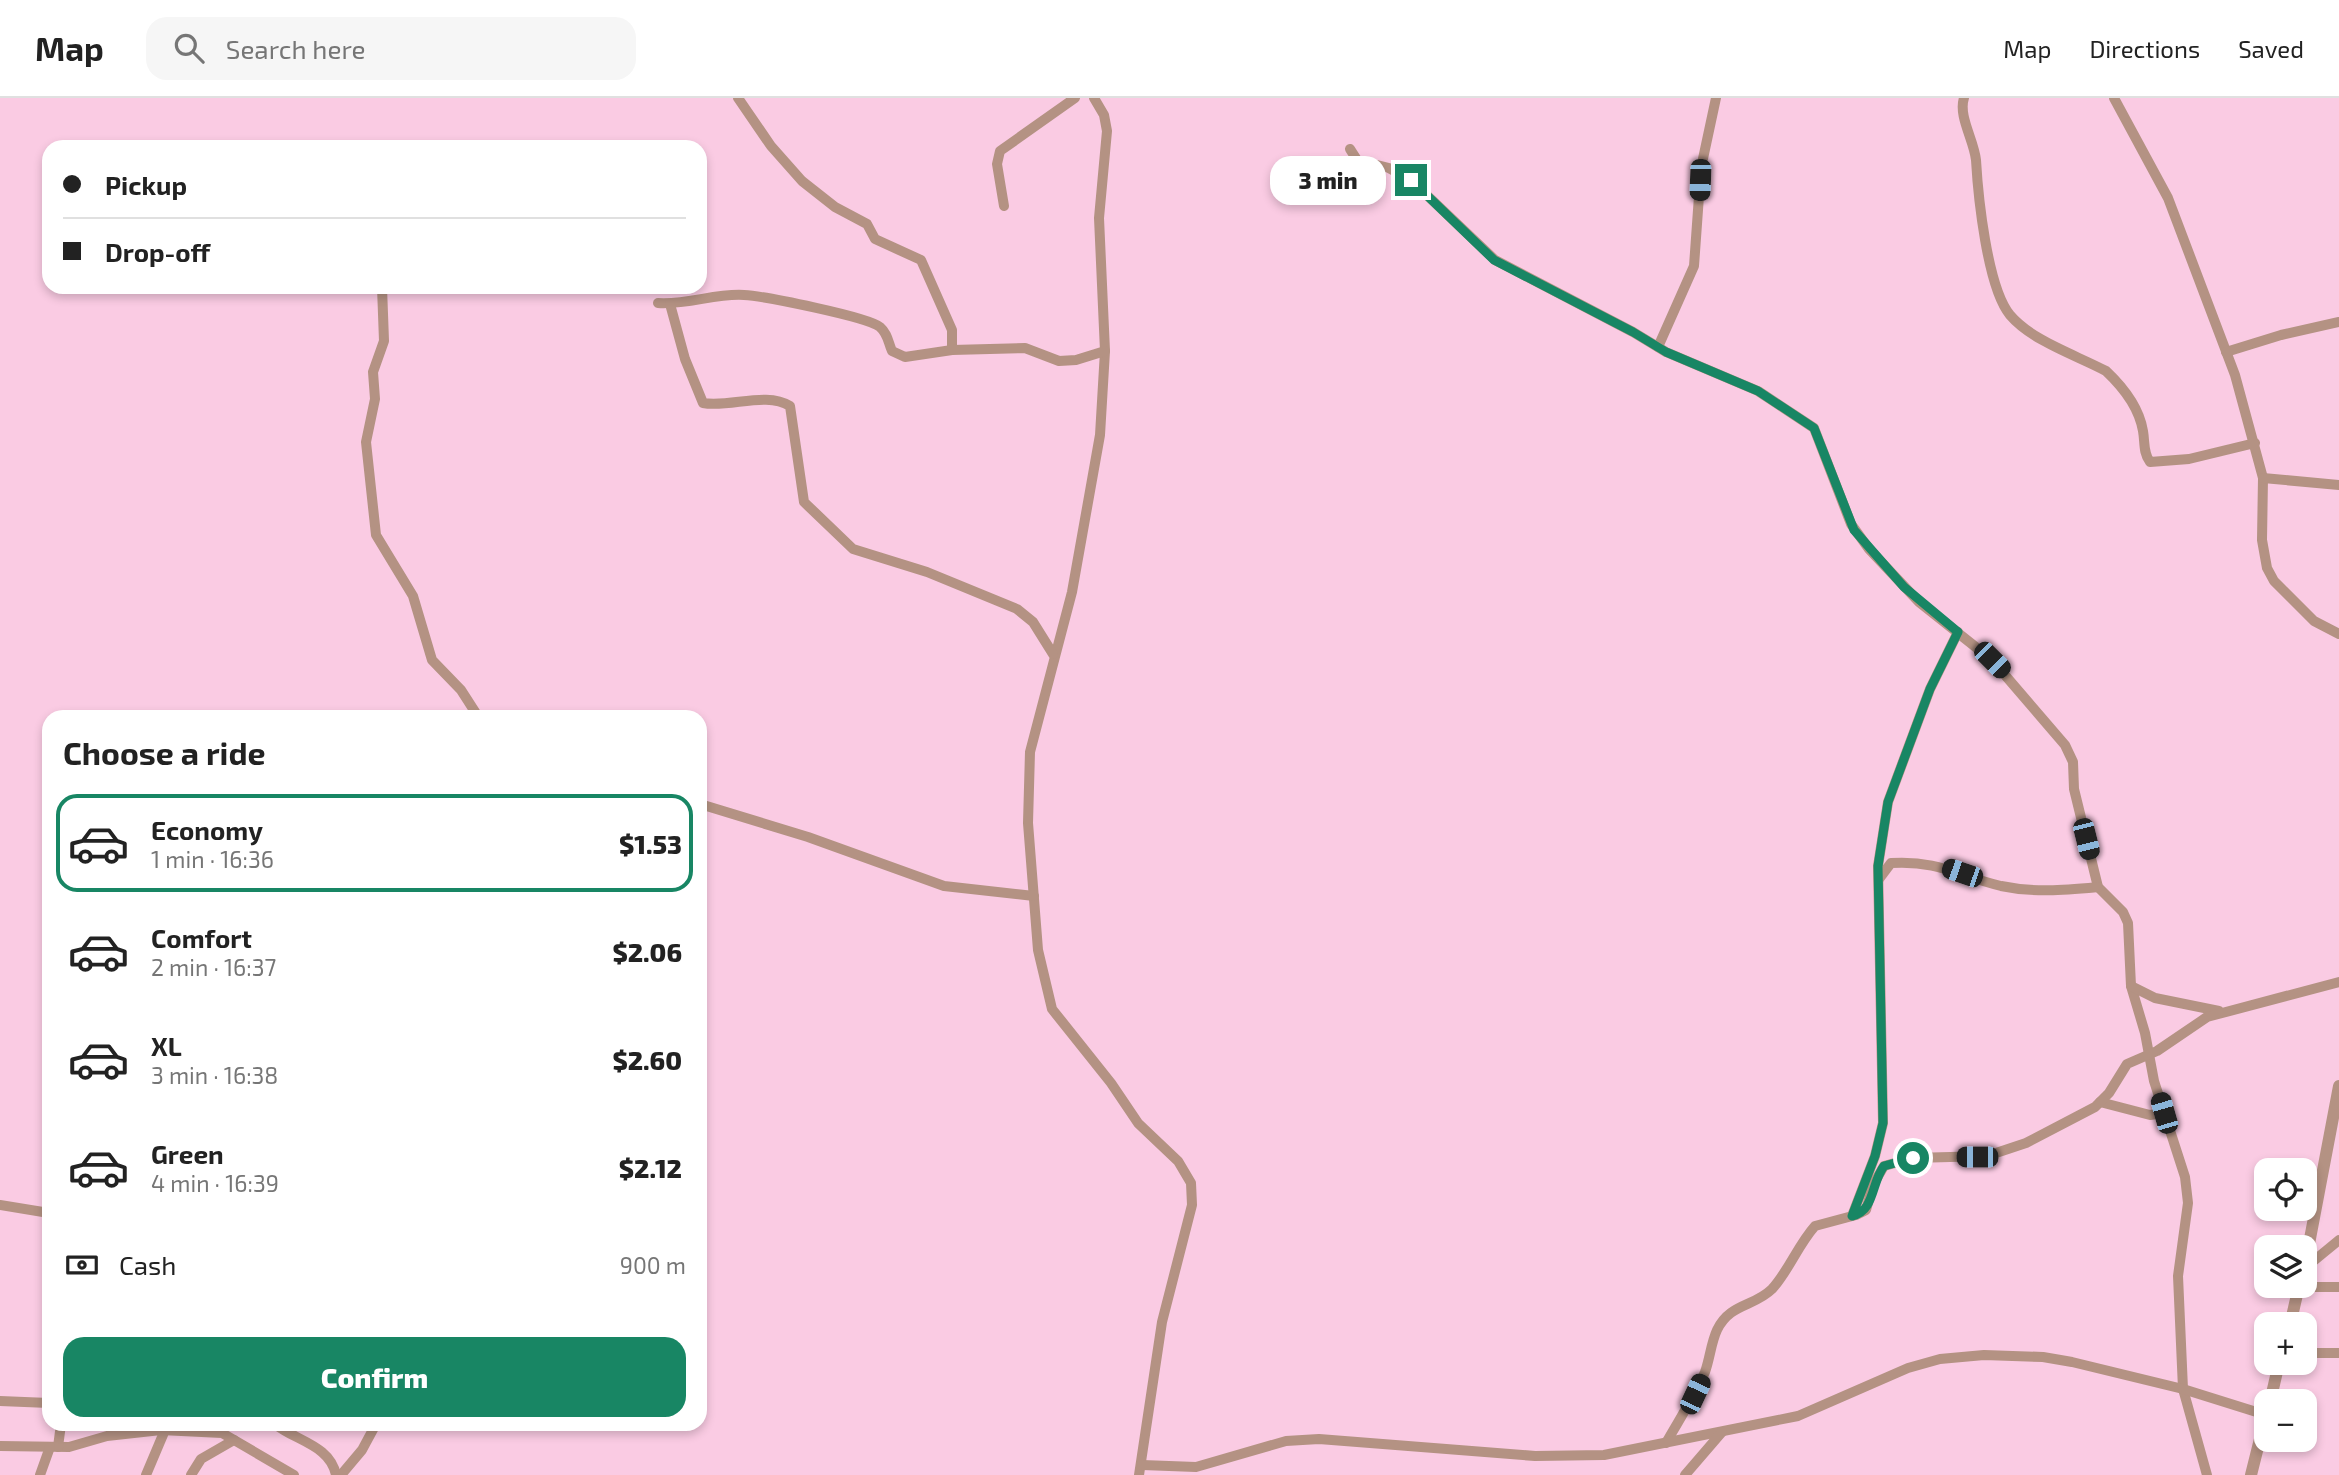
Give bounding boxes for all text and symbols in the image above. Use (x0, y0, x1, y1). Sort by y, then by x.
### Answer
search box (146, 17, 636, 80)
text: Map (35, 28, 104, 68)
icon: search (170, 29, 208, 67)
text: Search here (226, 33, 365, 64)
text: Map (2003, 34, 2051, 63)
text: Directions (2089, 34, 2200, 63)
text: Saved (2238, 34, 2304, 63)
callout: 3 min (1271, 155, 1386, 204)
car (1689, 159, 1712, 201)
route end (1395, 164, 1427, 196)
text: 3 min (1298, 166, 1358, 194)
text: Pickup (105, 169, 187, 200)
text: Drop-off (105, 236, 210, 267)
car (1970, 638, 2015, 682)
text: Choose a ride (63, 733, 266, 771)
icon: car (67, 812, 130, 875)
text: Economy (151, 814, 263, 845)
car (2071, 816, 2102, 862)
text: $1.53 (619, 828, 682, 859)
text: 1 min · 16:36 (151, 845, 274, 873)
car (1939, 856, 1986, 890)
icon: car (67, 920, 130, 983)
text: Comfort (151, 922, 252, 953)
text: $2.06 (612, 936, 682, 967)
text: 2 min · 16:37 (151, 953, 276, 981)
icon: car (67, 1028, 130, 1091)
text: XL (151, 1030, 182, 1061)
text: $2.60 (612, 1044, 682, 1075)
text: 3 min · 16:38 (151, 1061, 278, 1089)
car (2149, 1090, 2180, 1136)
icon: car (67, 1136, 130, 1199)
text: Green (151, 1138, 224, 1169)
route start (1897, 1142, 1929, 1174)
car (1957, 1147, 1999, 1168)
text: $2.12 (619, 1152, 682, 1183)
map controls (2254, 1158, 2317, 1452)
button: locate (2254, 1158, 2317, 1221)
text: 4 min · 16:39 (151, 1169, 279, 1197)
button: layers (2254, 1235, 2317, 1298)
icon: cash (63, 1246, 101, 1284)
text: Cash (119, 1249, 176, 1280)
text: 900 m (620, 1251, 686, 1279)
button: + (2254, 1312, 2317, 1375)
button: Confirm (63, 1337, 686, 1417)
car (1677, 1371, 1714, 1417)
button: − (2254, 1389, 2317, 1452)

